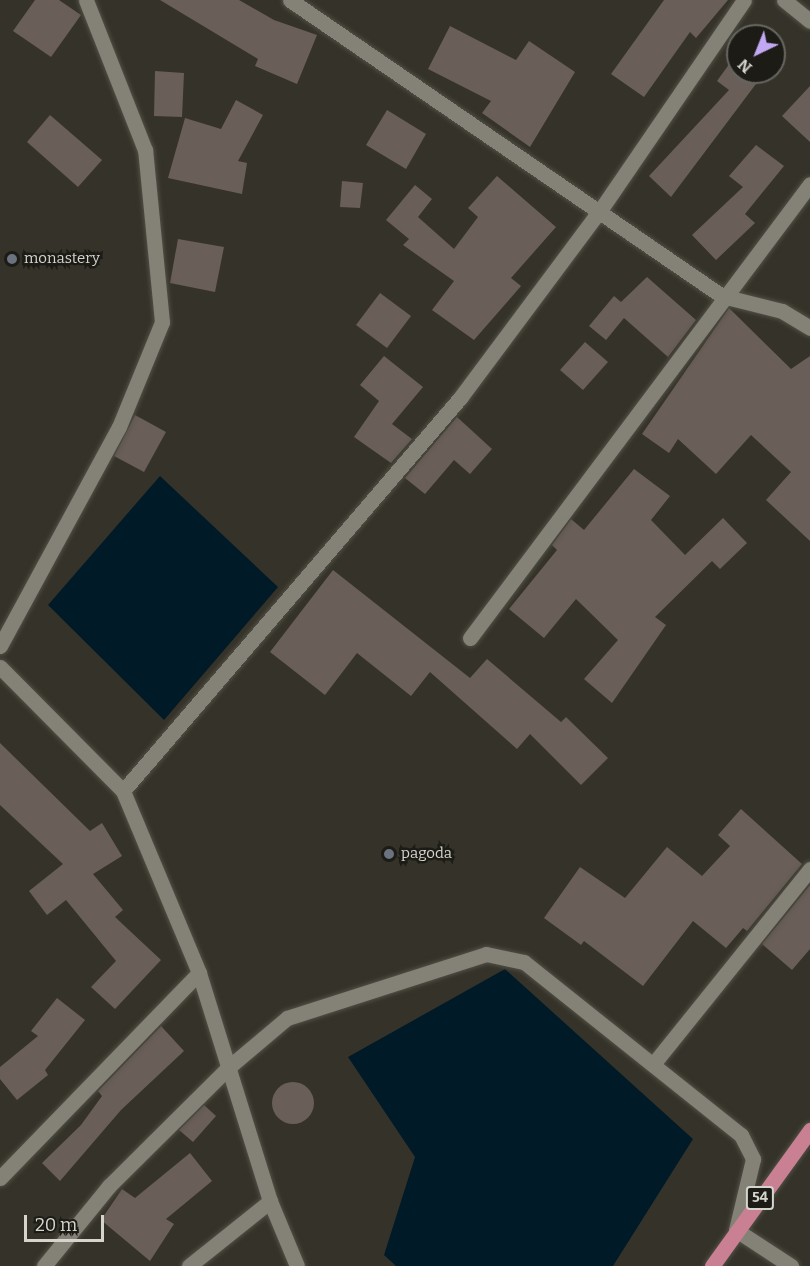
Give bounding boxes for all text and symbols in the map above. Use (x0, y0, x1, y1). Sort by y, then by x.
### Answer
north arrow (726, 24, 786, 84)
text: N (734, 55, 756, 77)
place label: monastery (24, 250, 100, 268)
marker: monastery (5, 252, 19, 266)
place label: pagoda (401, 845, 452, 863)
marker: pagoda (382, 847, 396, 861)
road number: 54 (745, 1187, 775, 1209)
scale bar (27, 1203, 106, 1241)
text: 20 m (35, 1214, 77, 1236)

